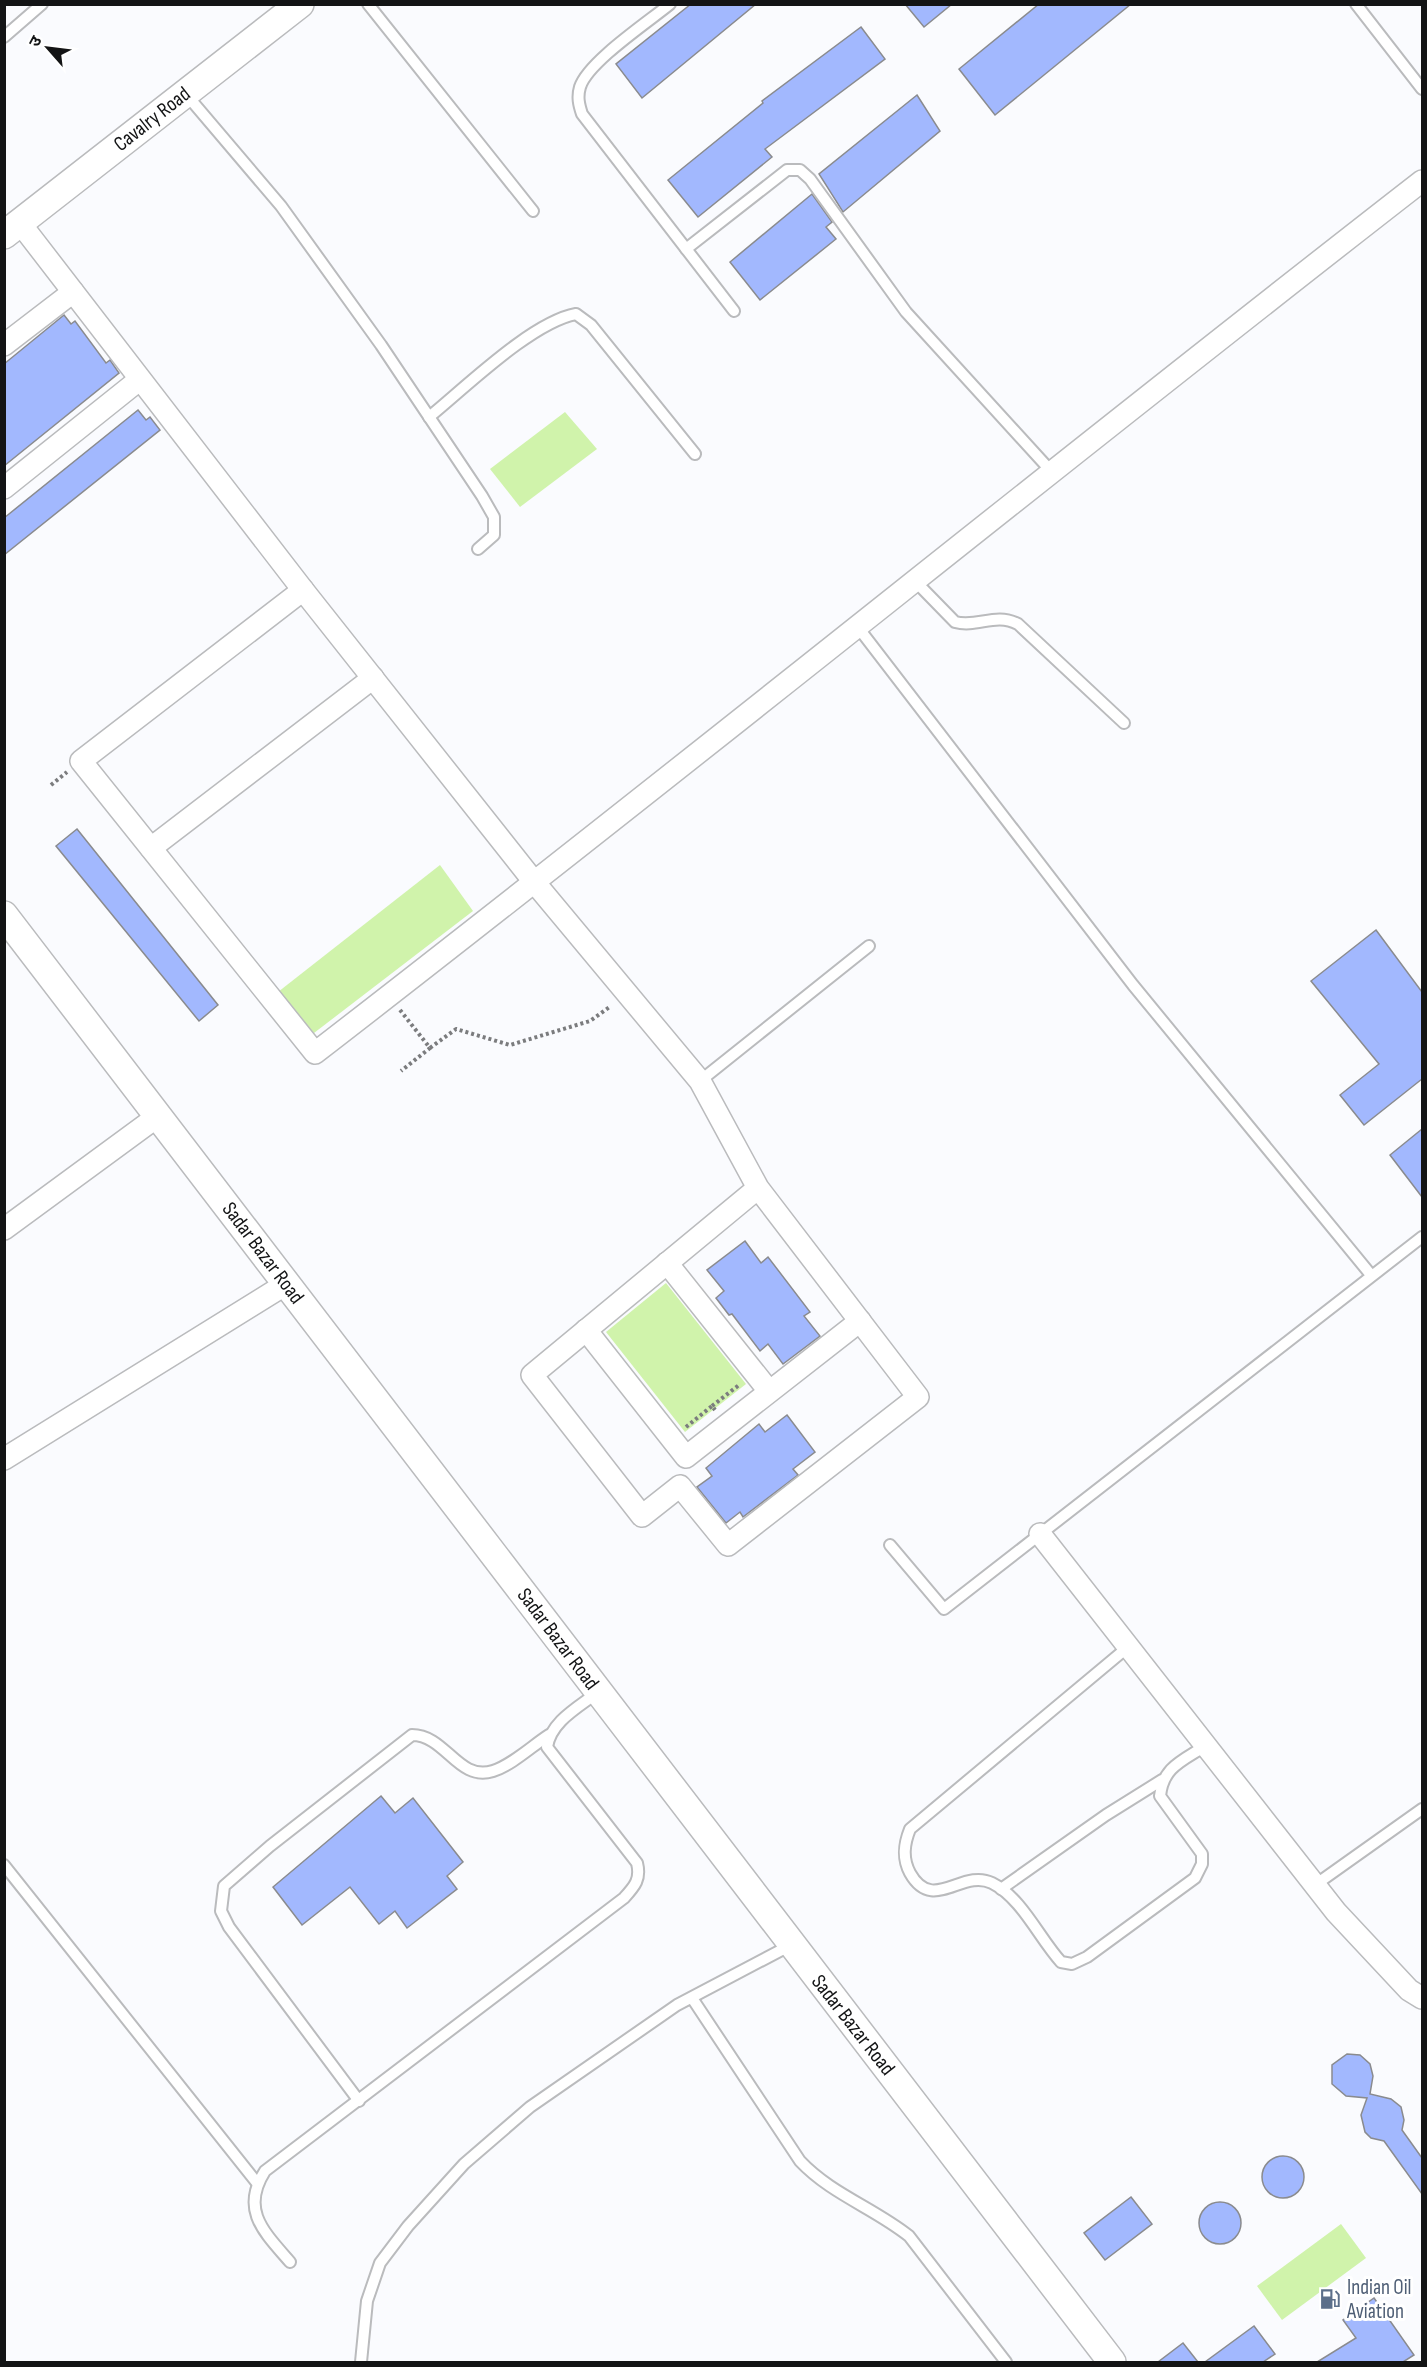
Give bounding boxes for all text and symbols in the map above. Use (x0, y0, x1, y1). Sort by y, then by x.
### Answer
north arrow (18, 18, 78, 78)
text: उ (25, 33, 47, 50)
street label: Cavalry Road (109, 81, 195, 157)
street label: Sadar Bazar Road (217, 1197, 309, 1309)
street label: Sadar Bazar Road (512, 1583, 604, 1695)
street label: Sadar Bazar Road (806, 1970, 900, 2080)
place label: Indian Oil Aviation (1346, 2275, 1411, 2324)
fuel station icon: Indian Oil Aviation (1318, 2287, 1342, 2311)

